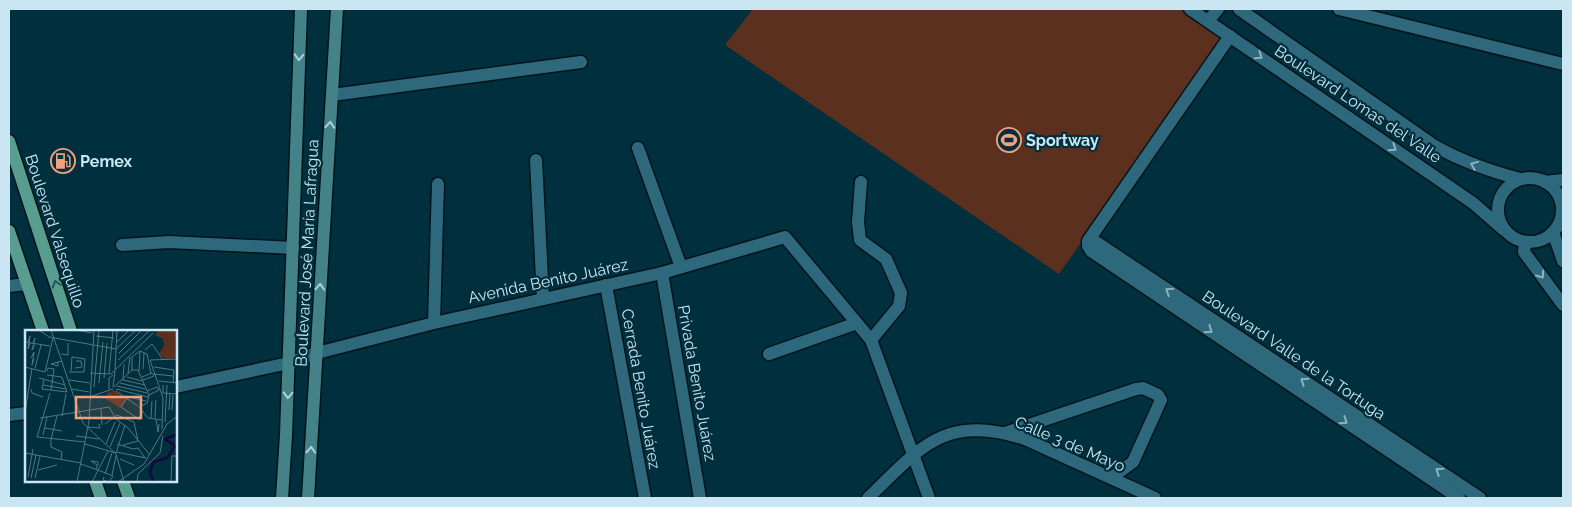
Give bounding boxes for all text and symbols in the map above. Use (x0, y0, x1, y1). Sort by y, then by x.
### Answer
street label: Boulevard Lomas del Valle (1271, 41, 1445, 167)
one-way arrow (1253, 50, 1263, 59)
one-way arrow (294, 54, 304, 62)
one-way arrow (325, 121, 336, 129)
sports icon: Sportway (996, 127, 1022, 153)
place label: Sportway (1026, 131, 1099, 150)
street label: Boulevard José María Lafragua (292, 139, 322, 367)
one-way arrow (1387, 142, 1397, 151)
fuel station icon: Pemex (50, 148, 76, 174)
street label: Boulevard Valsequillo (21, 152, 89, 310)
place label: Pemex (80, 152, 133, 171)
one-way arrow (1470, 161, 1479, 171)
street label: Avenida Benito Juárez (466, 255, 630, 307)
one-way arrow (1535, 269, 1544, 279)
one-way arrow (52, 281, 62, 289)
one-way arrow (315, 283, 326, 291)
one-way arrow (1166, 287, 1175, 297)
street label: Boulevard Valle de la Tortuga (1199, 287, 1389, 423)
street label: Privada Benito Juárez (674, 303, 720, 463)
street label: Cerrada Benito Juárez (618, 307, 664, 471)
one-way arrow (1204, 324, 1213, 334)
inset map (25, 330, 178, 482)
one-way arrow (1301, 378, 1310, 387)
one-way arrow (282, 391, 293, 399)
street label: Calle 3 de Mayo (1012, 412, 1128, 476)
one-way arrow (1338, 415, 1348, 424)
one-way arrow (306, 445, 317, 453)
one-way arrow (1436, 468, 1445, 477)

